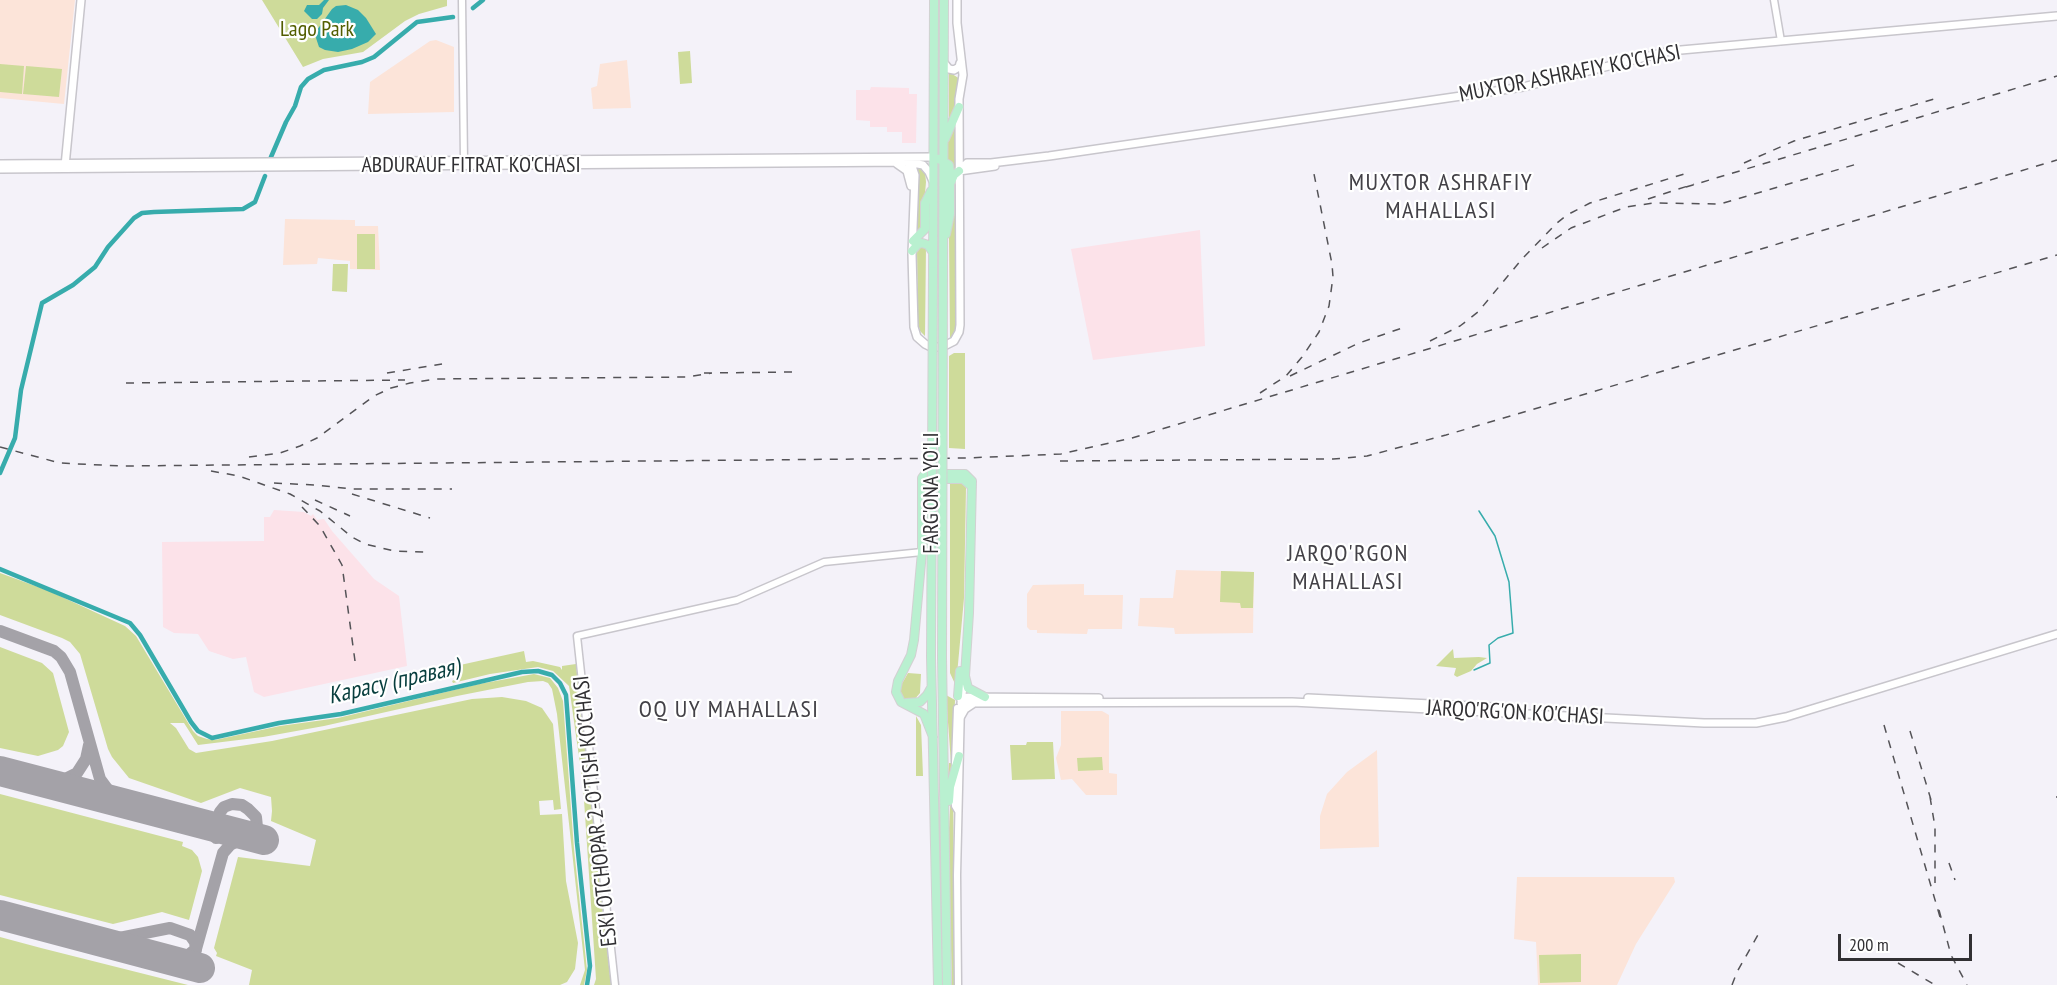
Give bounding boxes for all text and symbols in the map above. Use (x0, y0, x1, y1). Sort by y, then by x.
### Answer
park label: Lago Park (280, 17, 354, 43)
street label: MUXTOR ASHRAFIY KO'CHASI (1457, 40, 1683, 108)
street label: ABDURAUF FITRAT KO'CHASI (361, 153, 581, 179)
district label: MUXTOR ASHRAFIY MAHALLASI (1349, 169, 1533, 225)
street label: FARG'ONA YO'LI (919, 432, 945, 554)
district label: JARQO'RGON MAHALLASI (1287, 540, 1409, 596)
water label: Карасу (правая) (326, 653, 462, 711)
street label: ESKI OTCHOPAR 2-O'TISH KO'CHASI (569, 674, 623, 948)
street label: JARQO'RG'ON KO'CHASI (1426, 695, 1604, 731)
district label: OQ UY MAHALLASI (639, 696, 819, 724)
scale bar (1841, 922, 1974, 960)
text: 200 m (1849, 933, 1889, 956)

